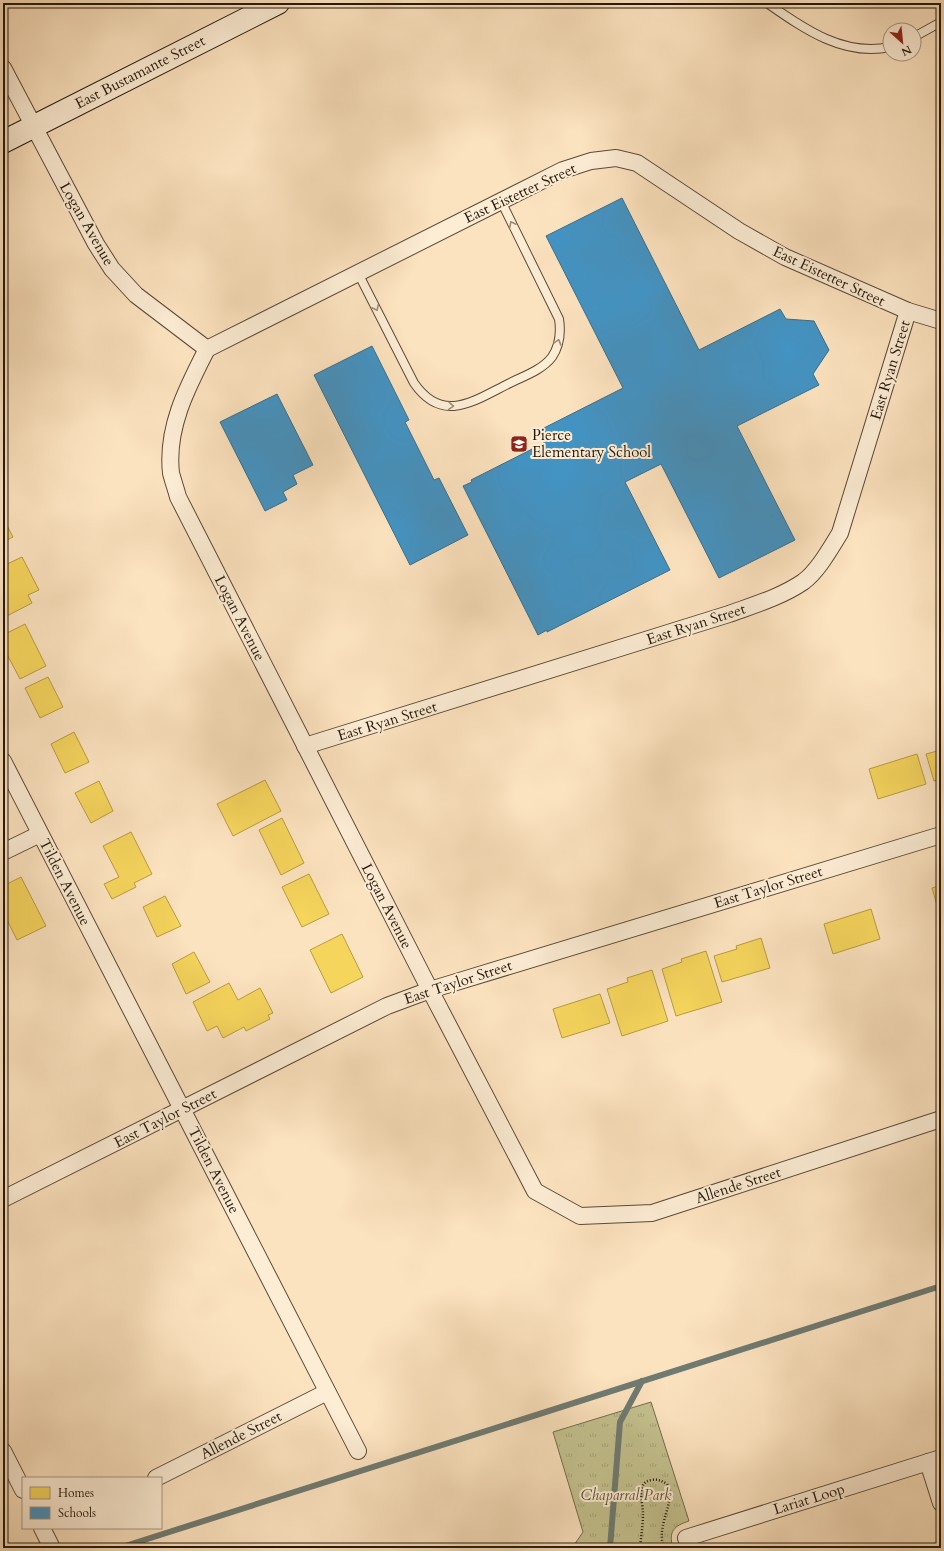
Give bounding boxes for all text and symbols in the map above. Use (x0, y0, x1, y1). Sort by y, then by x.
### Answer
north arrow (882, 22, 922, 62)
street label: East Bustamante Street (72, 30, 209, 113)
text: N (898, 42, 914, 60)
street label: East Eistetter Street (461, 158, 579, 228)
street label: Logan Avenue (55, 179, 119, 270)
one-way arrow (509, 221, 517, 228)
street label: East Eistetter Street (770, 241, 888, 311)
one-way arrow (371, 304, 378, 311)
street label: East Ryan Street (865, 318, 915, 422)
one-way arrow (553, 339, 562, 346)
one-way arrow (448, 401, 454, 410)
place label: Pierce Elementary School (532, 425, 651, 462)
school or university icon: Pierce Elementary School (509, 434, 529, 454)
street label: Logan Avenue (210, 572, 270, 664)
street label: East Ryan Street (644, 599, 748, 649)
street label: East Ryan Street (335, 696, 439, 746)
street label: Tilden Avenue (35, 835, 96, 929)
street label: Logan Avenue (357, 860, 417, 952)
street label: East Taylor Street (711, 861, 825, 913)
street label: East Taylor Street (401, 955, 515, 1009)
street label: East Taylor Street (110, 1083, 220, 1152)
street label: Tilden Avenue (184, 1123, 245, 1217)
street label: Allende Street (693, 1162, 783, 1208)
street label: Allende Street (197, 1406, 285, 1464)
legend (22, 1477, 162, 1529)
street label: Lariat Loop (771, 1479, 847, 1519)
text: Homes (58, 1485, 94, 1501)
park label: Chaparral Park (580, 1485, 672, 1505)
text: Schools (58, 1505, 96, 1521)

